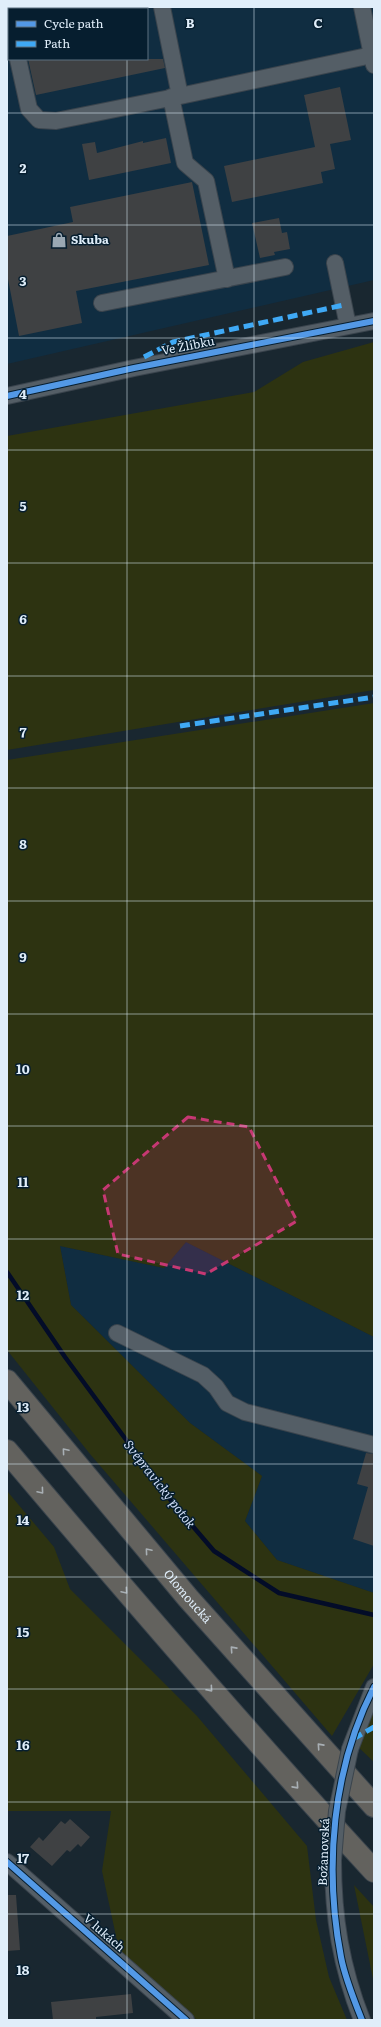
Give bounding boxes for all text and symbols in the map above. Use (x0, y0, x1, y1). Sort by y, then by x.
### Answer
legend (8, 8, 148, 60)
text: B (186, 13, 195, 32)
text: C (313, 13, 323, 32)
text: Cycle path (44, 14, 104, 32)
text: Path (44, 34, 70, 52)
text: 2 (20, 158, 27, 177)
place label: Skuba (71, 230, 109, 248)
shop icon: Skuba (50, 231, 68, 249)
text: 3 (19, 271, 27, 290)
street label: Ve Žlíbku (160, 331, 216, 359)
text: 4 (19, 384, 27, 403)
text: 5 (19, 496, 27, 515)
text: 6 (19, 609, 27, 628)
text: 7 (19, 722, 27, 741)
text: 8 (19, 834, 27, 853)
text: 9 (19, 947, 27, 966)
text: 10 (16, 1059, 30, 1078)
text: 11 (18, 1172, 29, 1191)
text: 12 (17, 1285, 29, 1304)
text: 13 (17, 1397, 29, 1416)
water label: Svépravický potok (120, 1435, 202, 1533)
one-way arrow (62, 1449, 69, 1456)
one-way arrow (37, 1487, 44, 1494)
text: 14 (17, 1510, 30, 1529)
one-way arrow (146, 1548, 153, 1555)
street label: Olomoucká (160, 1565, 217, 1627)
one-way arrow (120, 1586, 127, 1593)
text: 15 (17, 1622, 29, 1641)
one-way arrow (231, 1646, 238, 1654)
one-way arrow (205, 1684, 212, 1692)
text: 16 (17, 1735, 30, 1754)
one-way arrow (317, 1743, 325, 1751)
one-way arrow (292, 1781, 299, 1789)
street label: Božanovská (313, 1817, 333, 1886)
text: 17 (17, 1848, 29, 1867)
street label: V lukách (80, 1909, 130, 1956)
text: 18 (16, 1960, 30, 1979)

